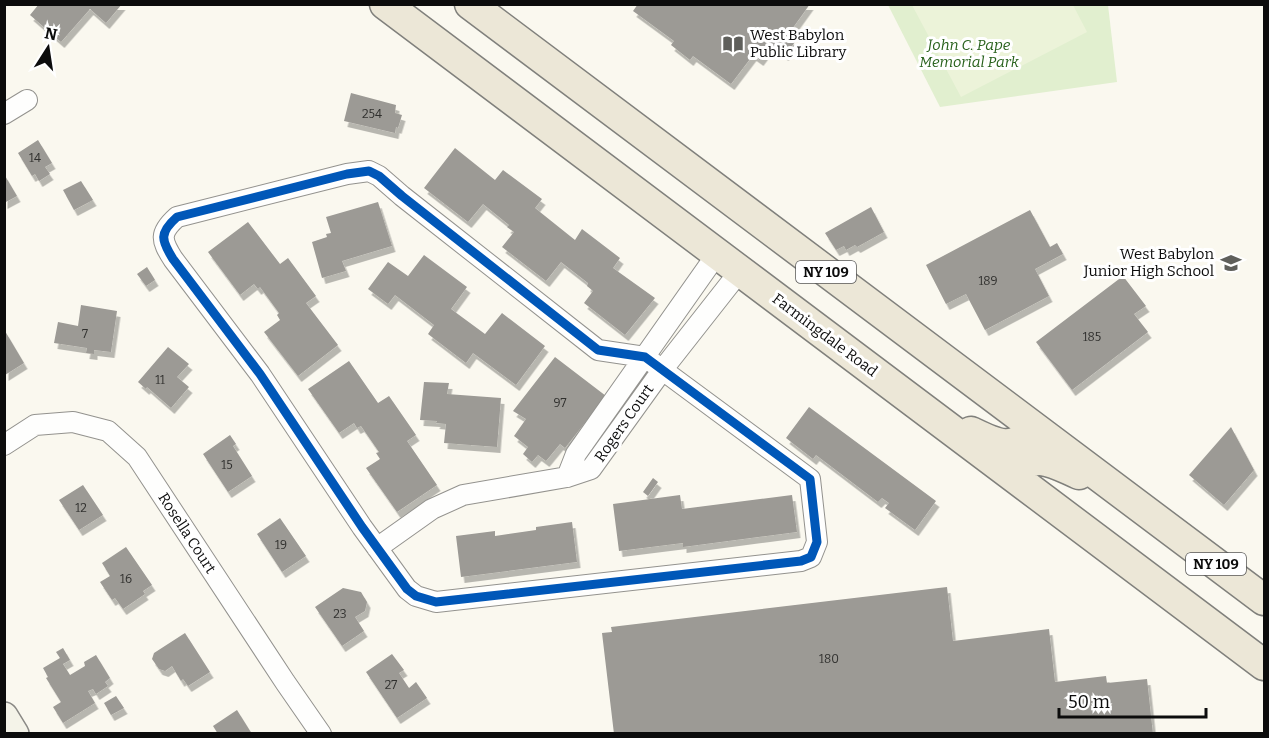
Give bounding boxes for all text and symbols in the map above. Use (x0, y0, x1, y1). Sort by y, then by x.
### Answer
north arrow (18, 18, 78, 78)
text: N (43, 23, 59, 44)
place label: West Babylon Public Library (750, 26, 847, 61)
library icon: West Babylon Public Library (721, 32, 745, 56)
park label: John C. Pape Memorial Park (919, 36, 1020, 71)
house number: 254 (362, 107, 382, 121)
house number: 14 (29, 151, 41, 165)
place label: West Babylon Junior High School (1083, 245, 1214, 280)
school or university icon: West Babylon Junior High School (1219, 251, 1243, 275)
road number: NY 109 (796, 261, 856, 283)
house number: 189 (978, 274, 998, 288)
street label: Farmingdale Road (769, 290, 881, 380)
house number: 7 (82, 327, 88, 341)
house number: 185 (1083, 330, 1101, 344)
house number: 11 (155, 373, 165, 387)
street label: Rogers Court (591, 380, 658, 465)
house number: 97 (554, 396, 566, 410)
house number: 15 (221, 458, 233, 472)
street label: Rosella Court (154, 489, 220, 577)
house number: 12 (75, 501, 87, 515)
house number: 19 (275, 538, 287, 552)
road number: NY 109 (1186, 553, 1246, 575)
house number: 16 (120, 572, 132, 586)
house number: 23 (333, 607, 347, 621)
house number: 180 (819, 652, 839, 666)
house number: 27 (385, 678, 397, 692)
scale bar (1059, 681, 1206, 719)
text: 50 m (1068, 691, 1110, 713)

